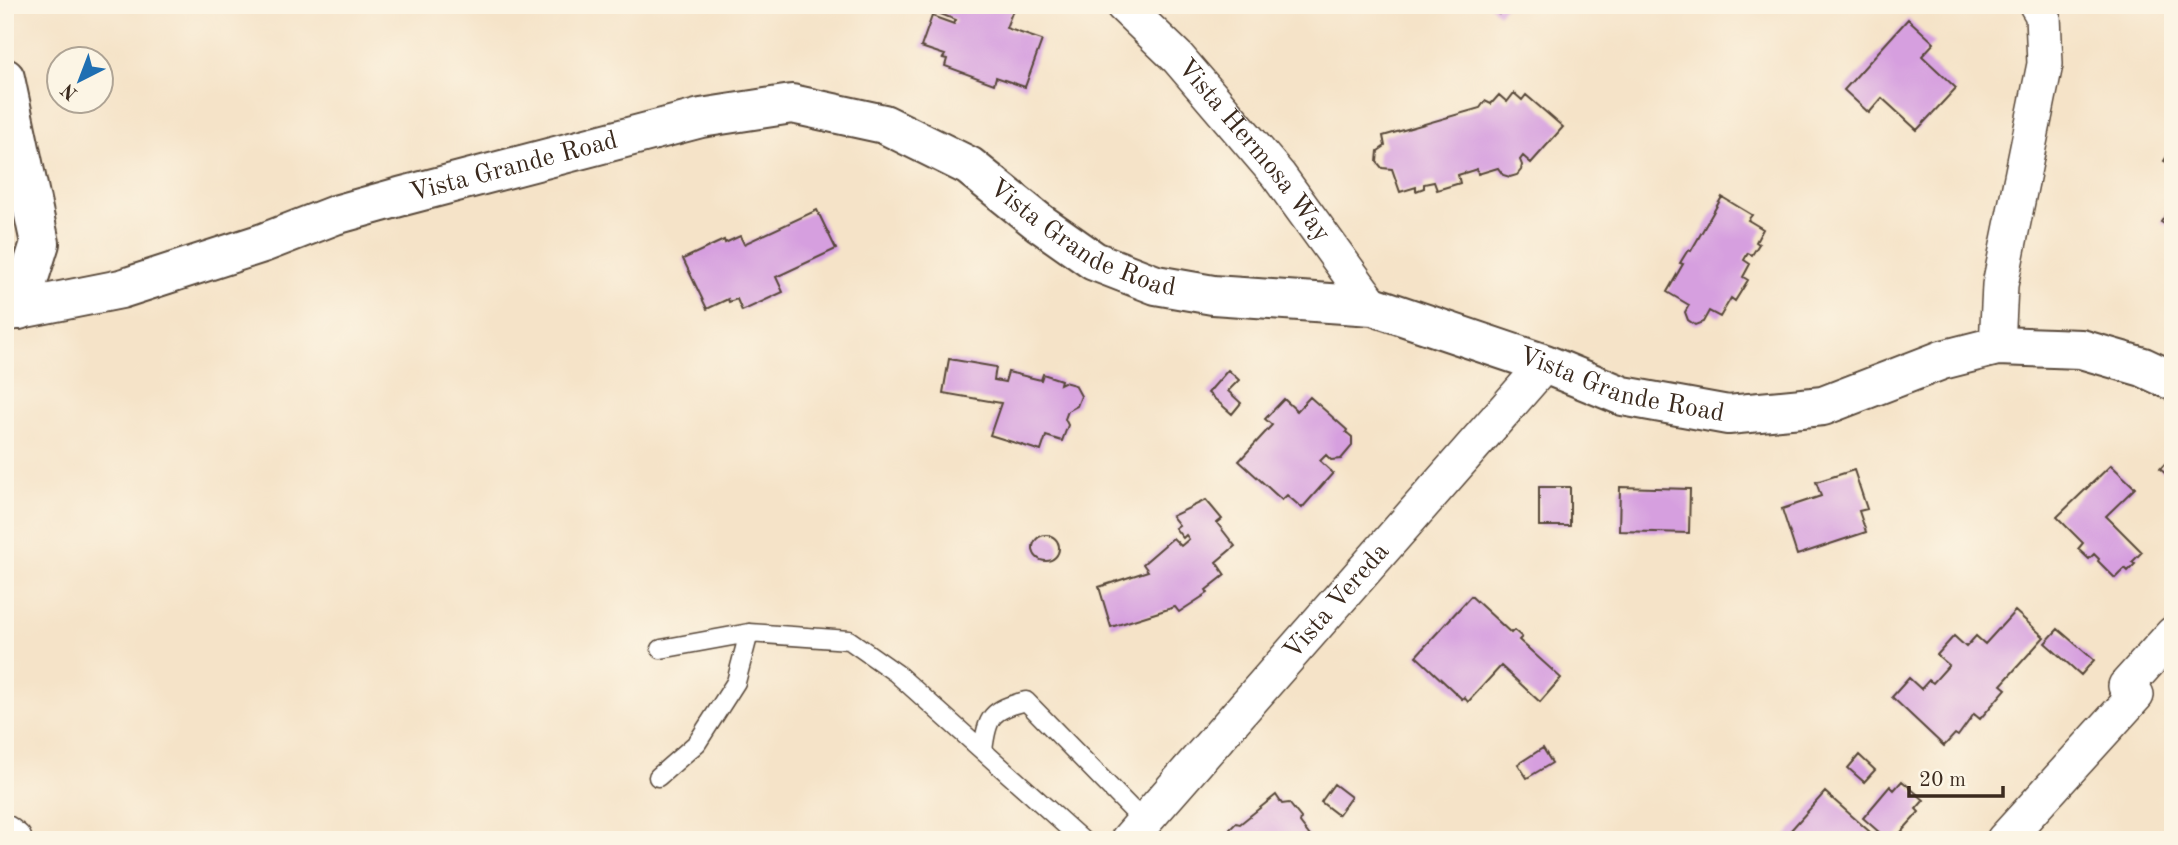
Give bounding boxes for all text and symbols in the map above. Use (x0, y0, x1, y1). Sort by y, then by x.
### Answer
north arrow (46, 46, 116, 116)
street label: Vista Hermosa Way (1172, 54, 1335, 247)
text: N (58, 79, 82, 103)
street label: Vista Grande Road (407, 127, 621, 207)
street label: Vista Grande Road (984, 174, 1178, 301)
street label: Vista Grande Road (1516, 343, 1726, 427)
street label: Vista Vereda (1279, 538, 1395, 665)
scale bar (1909, 754, 2003, 798)
text: 20 m (1919, 770, 1966, 791)

